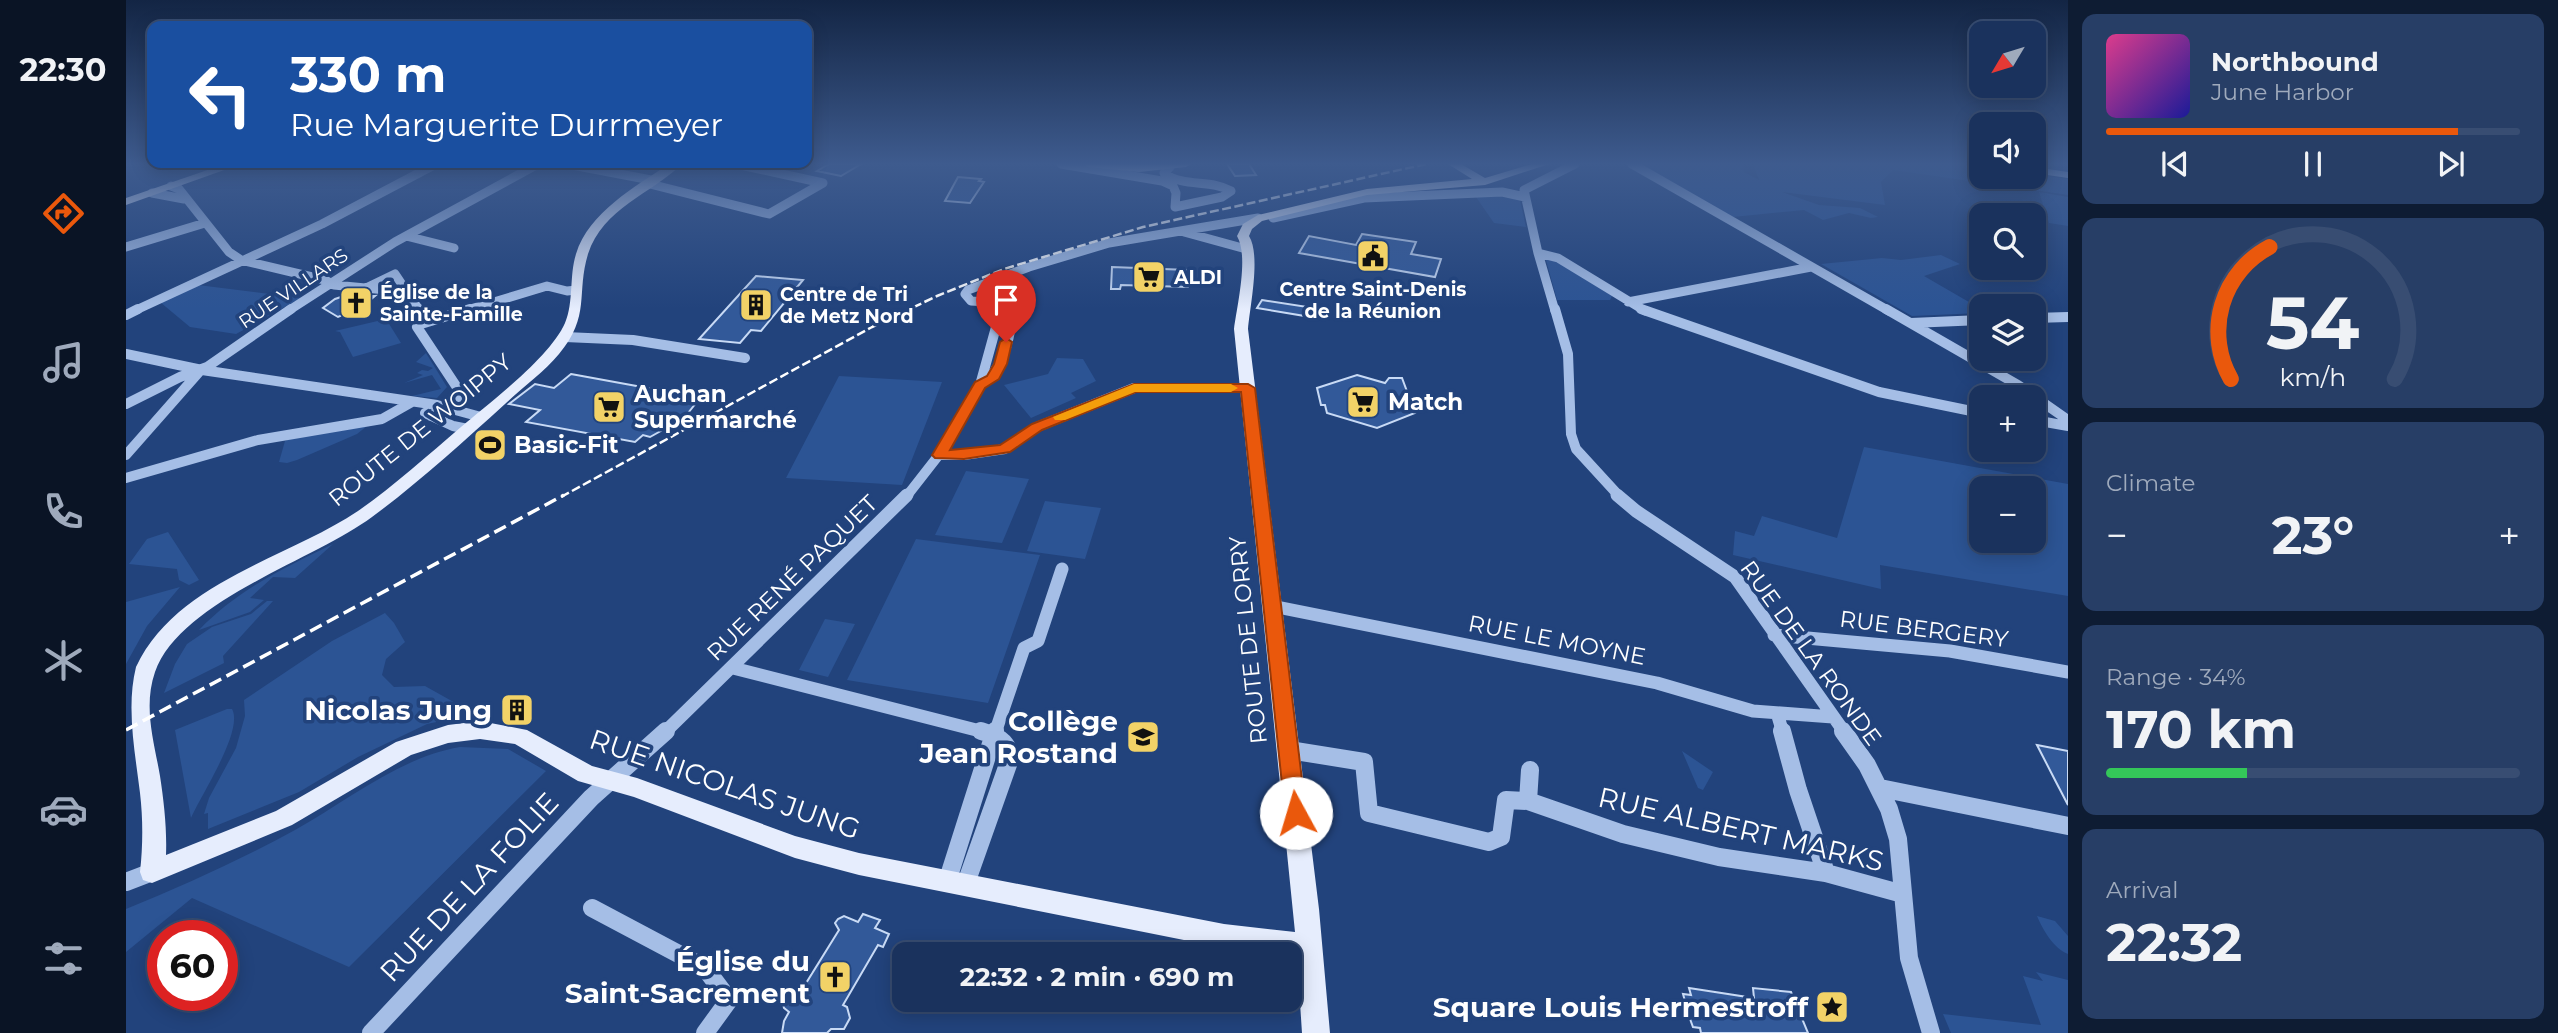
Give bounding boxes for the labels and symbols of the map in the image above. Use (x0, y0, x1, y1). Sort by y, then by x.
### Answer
north arrow (1969, 21, 2046, 98)
public building icon: Centre Saint-Denis de la Réunion (1354, 237, 1392, 275)
street label: RUE VILLARS (234, 243, 352, 333)
supermarket icon: ALDI (1130, 258, 1168, 296)
place label: ALDI (1173, 266, 1222, 289)
pin (976, 270, 1036, 342)
place label: Centre Saint-Denis de la Réunion (1280, 278, 1466, 323)
place label: Église de la Sainte-Famille (380, 281, 523, 326)
place label: Centre de Tri de Metz Nord (780, 283, 914, 328)
church icon: Église de la Sainte-Famille (337, 284, 375, 322)
building icon: Centre de Tri de Metz Nord (737, 286, 775, 324)
street label: ROUTE DE WOIPPY (323, 347, 517, 512)
place label: Auchan Supermarché (633, 380, 797, 434)
supermarket icon: Match (1344, 383, 1382, 421)
supermarket icon: Auchan Supermarché (590, 388, 628, 426)
place label: Match (1388, 388, 1463, 416)
sports icon: Basic-Fit (471, 426, 509, 464)
place label: Basic-Fit (514, 431, 619, 459)
street label: RUE RENÉ PAQUET (701, 489, 884, 667)
street label: ROUTE DE LORRY (1223, 534, 1273, 745)
street label: RUE DE LA RONDE (1735, 555, 1887, 751)
street label: RUE BERGERY (1838, 605, 2010, 653)
street label: RUE LE MOYNE (1466, 609, 1648, 671)
building icon: Nicolas Jung (498, 691, 536, 729)
place label: Nicolas Jung (304, 693, 492, 727)
place label: Collège Jean Rostand (918, 704, 1118, 770)
school or university icon: Collège Jean Rostand (1124, 718, 1162, 756)
street label: RUE NICOLAS JUNG (585, 722, 865, 846)
position arrow (1259, 776, 1333, 850)
street label: RUE ALBERT MARKS (1595, 780, 1887, 878)
street label: RUE DE LA FOLIE (373, 785, 565, 989)
speed limit sign: 60 (147, 920, 238, 1011)
place label: Église du Saint-Sacrement (565, 944, 810, 1010)
church icon: Église du Saint-Sacrement (816, 958, 854, 996)
place icon: Square Louis Hermestroff (1813, 988, 1851, 1026)
place label: Square Louis Hermestroff (1433, 990, 1809, 1024)

